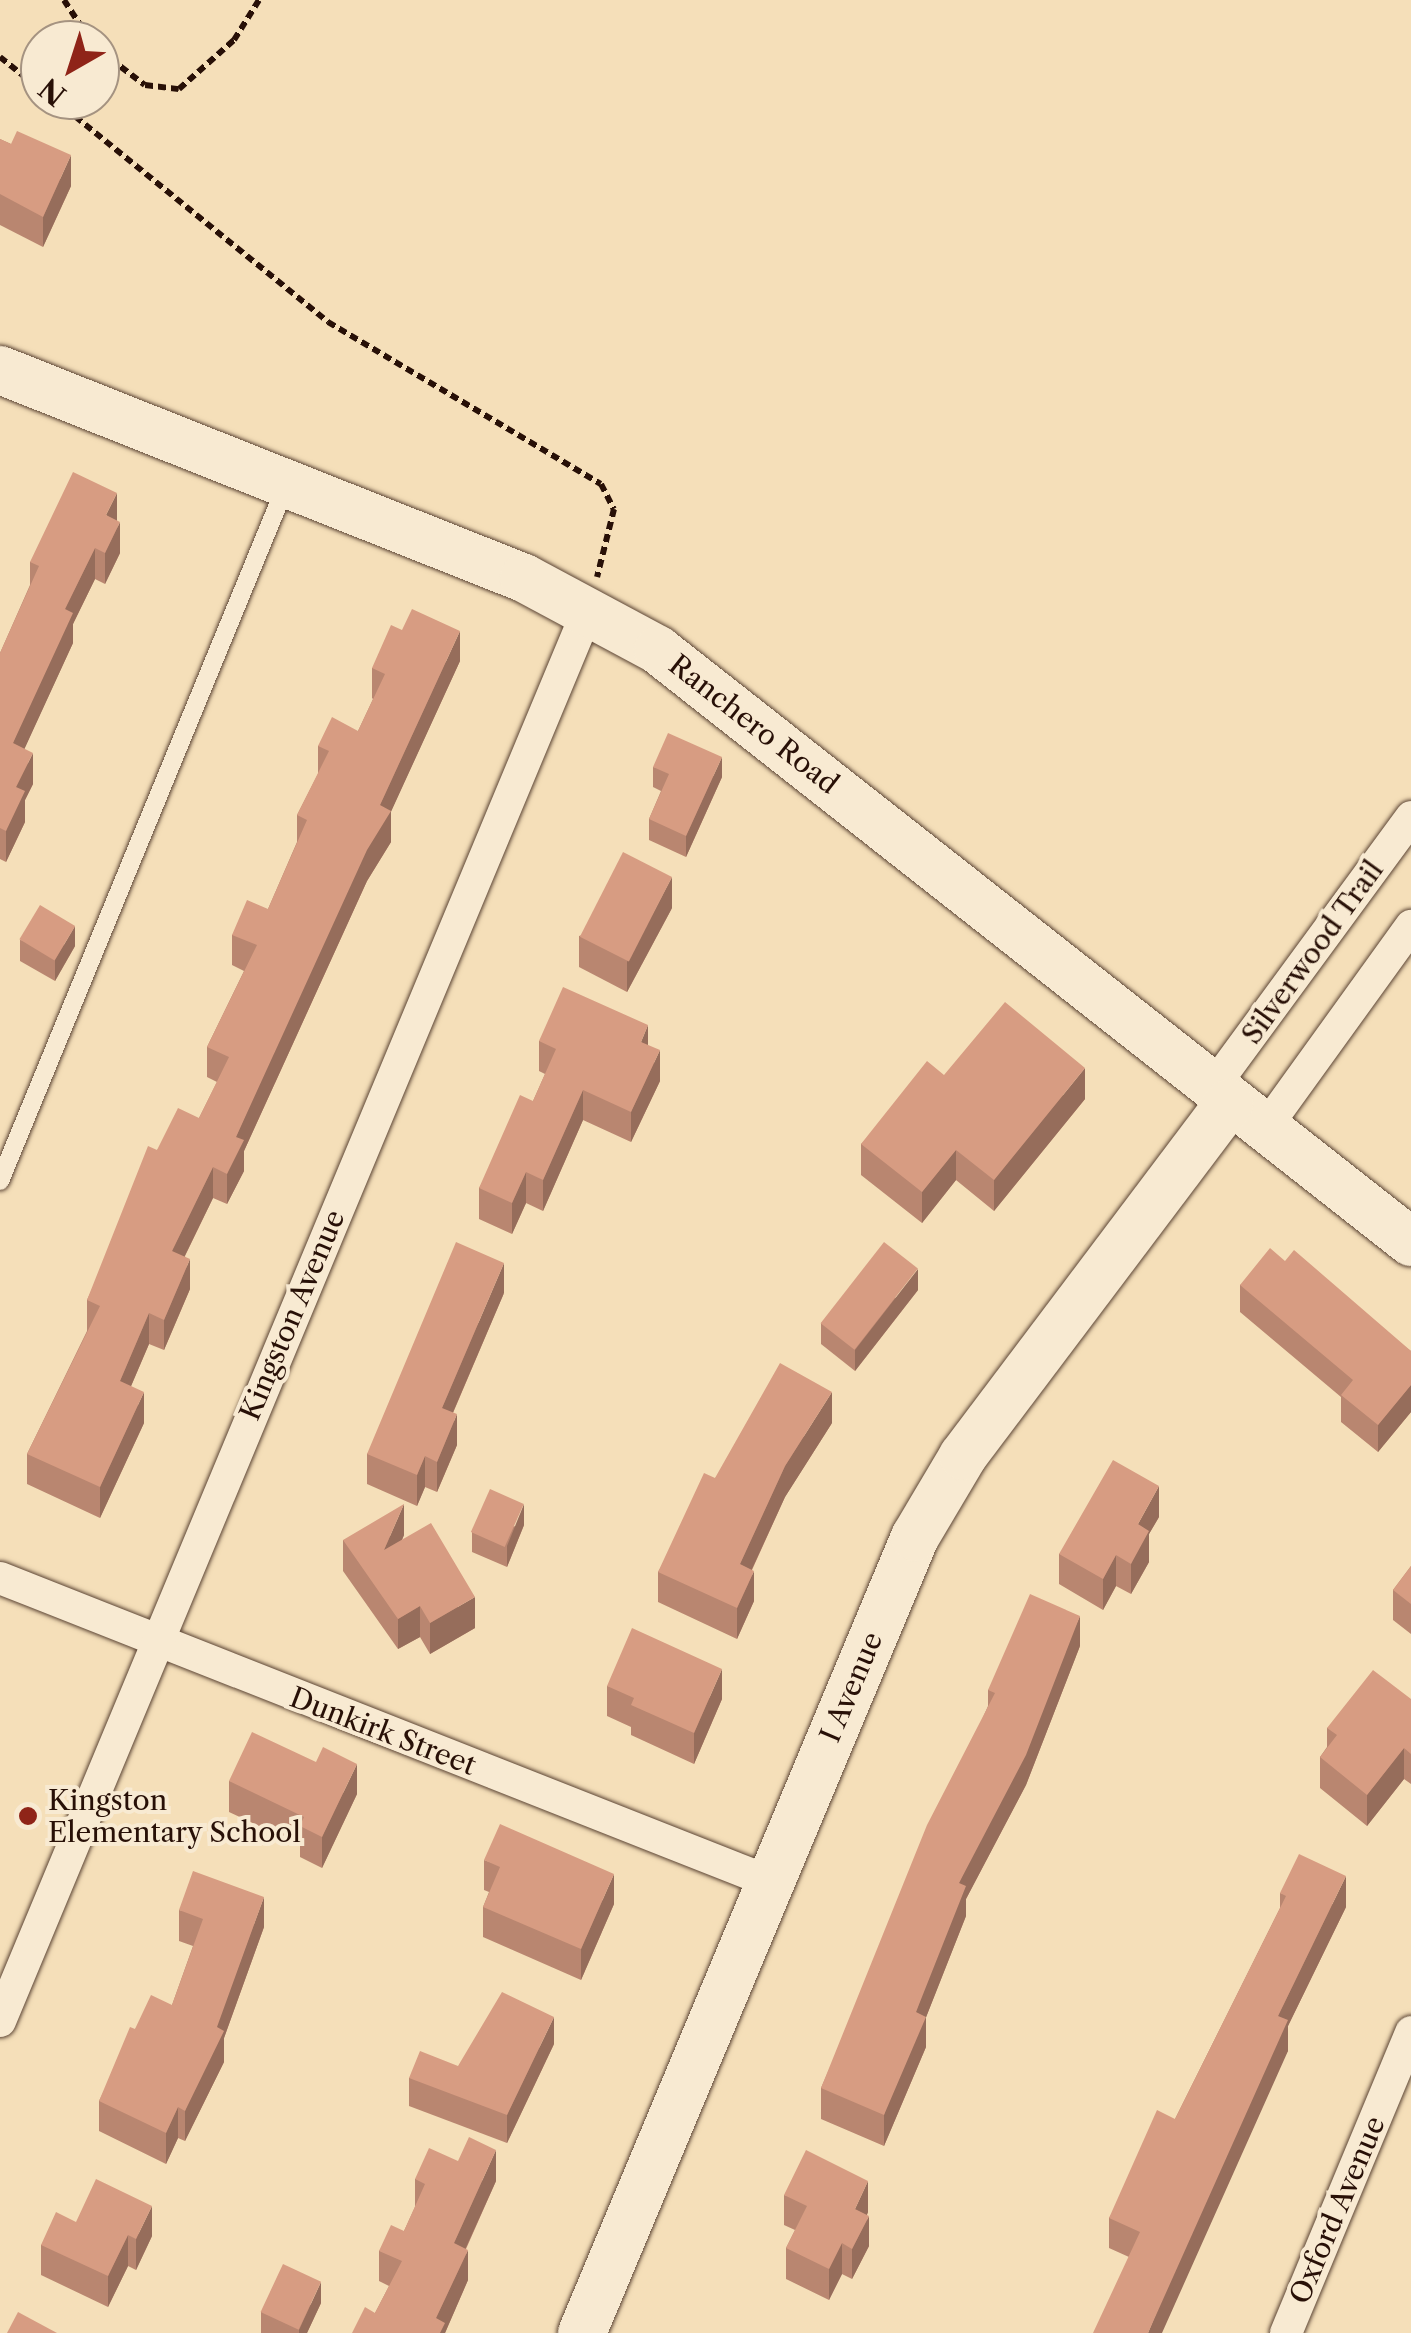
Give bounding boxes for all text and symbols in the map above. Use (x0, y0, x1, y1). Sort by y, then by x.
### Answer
north arrow (20, 20, 120, 120)
text: N (32, 71, 73, 113)
street label: Ranchero Road (662, 647, 846, 801)
street label: Silverwood Trail (1234, 854, 1390, 1050)
street label: Kingston Avenue (232, 1204, 352, 1426)
street label: I Avenue (813, 1626, 889, 1748)
street label: Dunkirk Street (285, 1680, 481, 1782)
place label: Kingston Elementary School (48, 1783, 302, 1849)
marker: Kingston Elementary School (17, 1805, 39, 1827)
street label: Oxford Avenue (1282, 2111, 1392, 2309)

